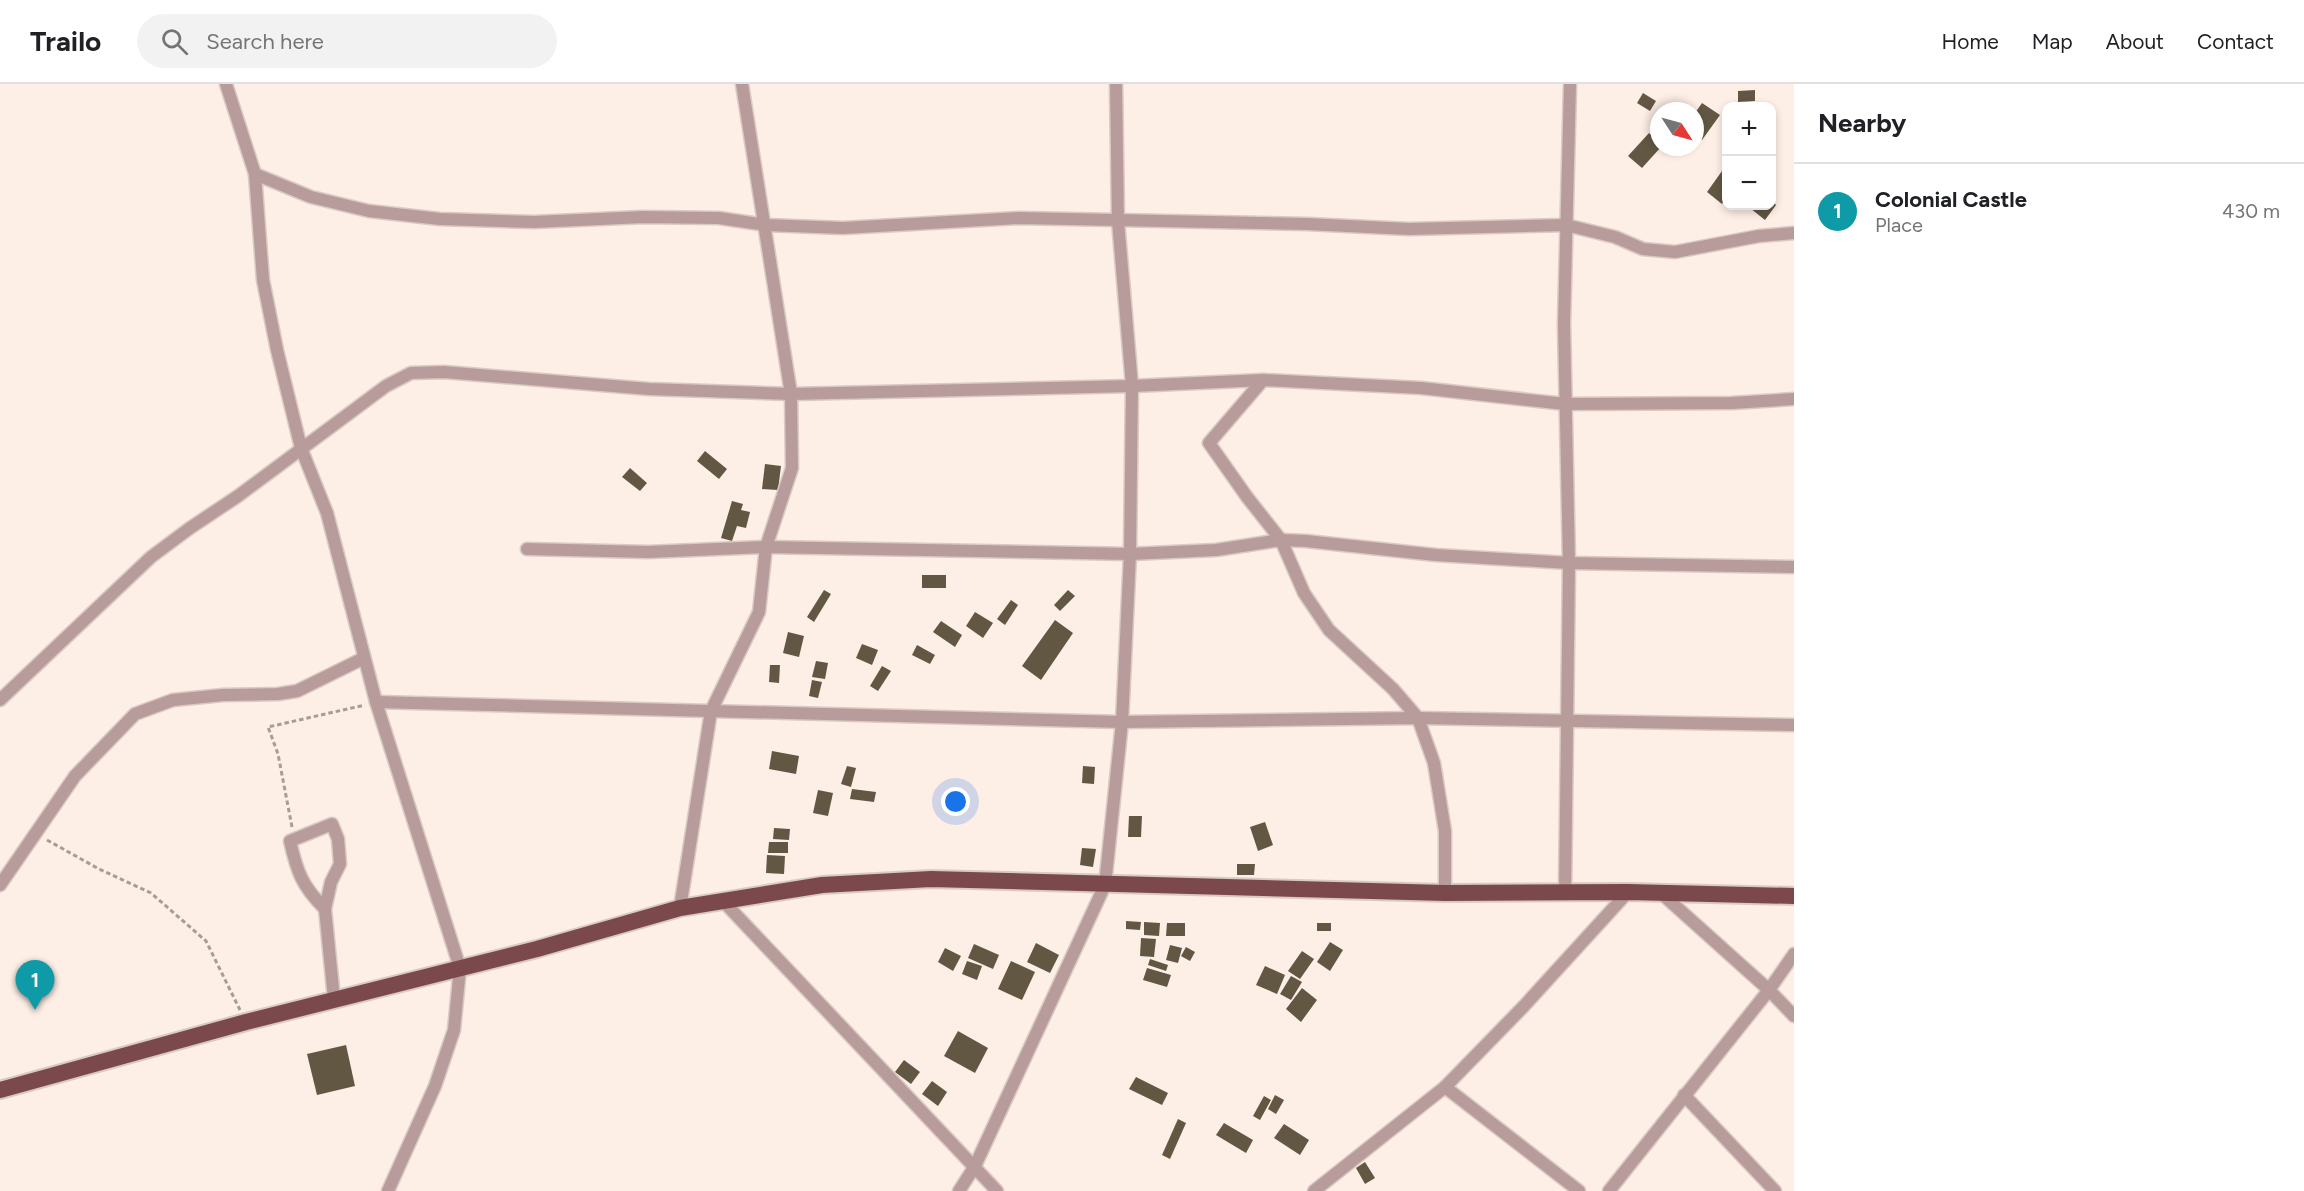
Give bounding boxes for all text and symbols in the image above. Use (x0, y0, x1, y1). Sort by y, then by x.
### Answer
search box (137, 14, 557, 68)
text: Trailo (30, 24, 101, 58)
icon: search (158, 25, 191, 58)
text: Search here (206, 28, 324, 55)
text: Home (1942, 29, 1999, 54)
text: Map (2032, 29, 2073, 54)
text: About (2106, 29, 2164, 54)
text: Contact (2197, 29, 2274, 54)
north arrow (1650, 102, 1704, 156)
map controls (1722, 102, 1776, 210)
button: + (1722, 102, 1776, 156)
text: Nearby (1818, 107, 1906, 139)
button: − (1722, 156, 1776, 210)
text: Colonial Castle (1875, 186, 2027, 213)
text: 1 (1833, 199, 1842, 223)
text: 430 m (2222, 199, 2280, 223)
text: Place (1875, 213, 1923, 237)
your location (941, 787, 970, 816)
pin: 1 (15, 960, 54, 1010)

